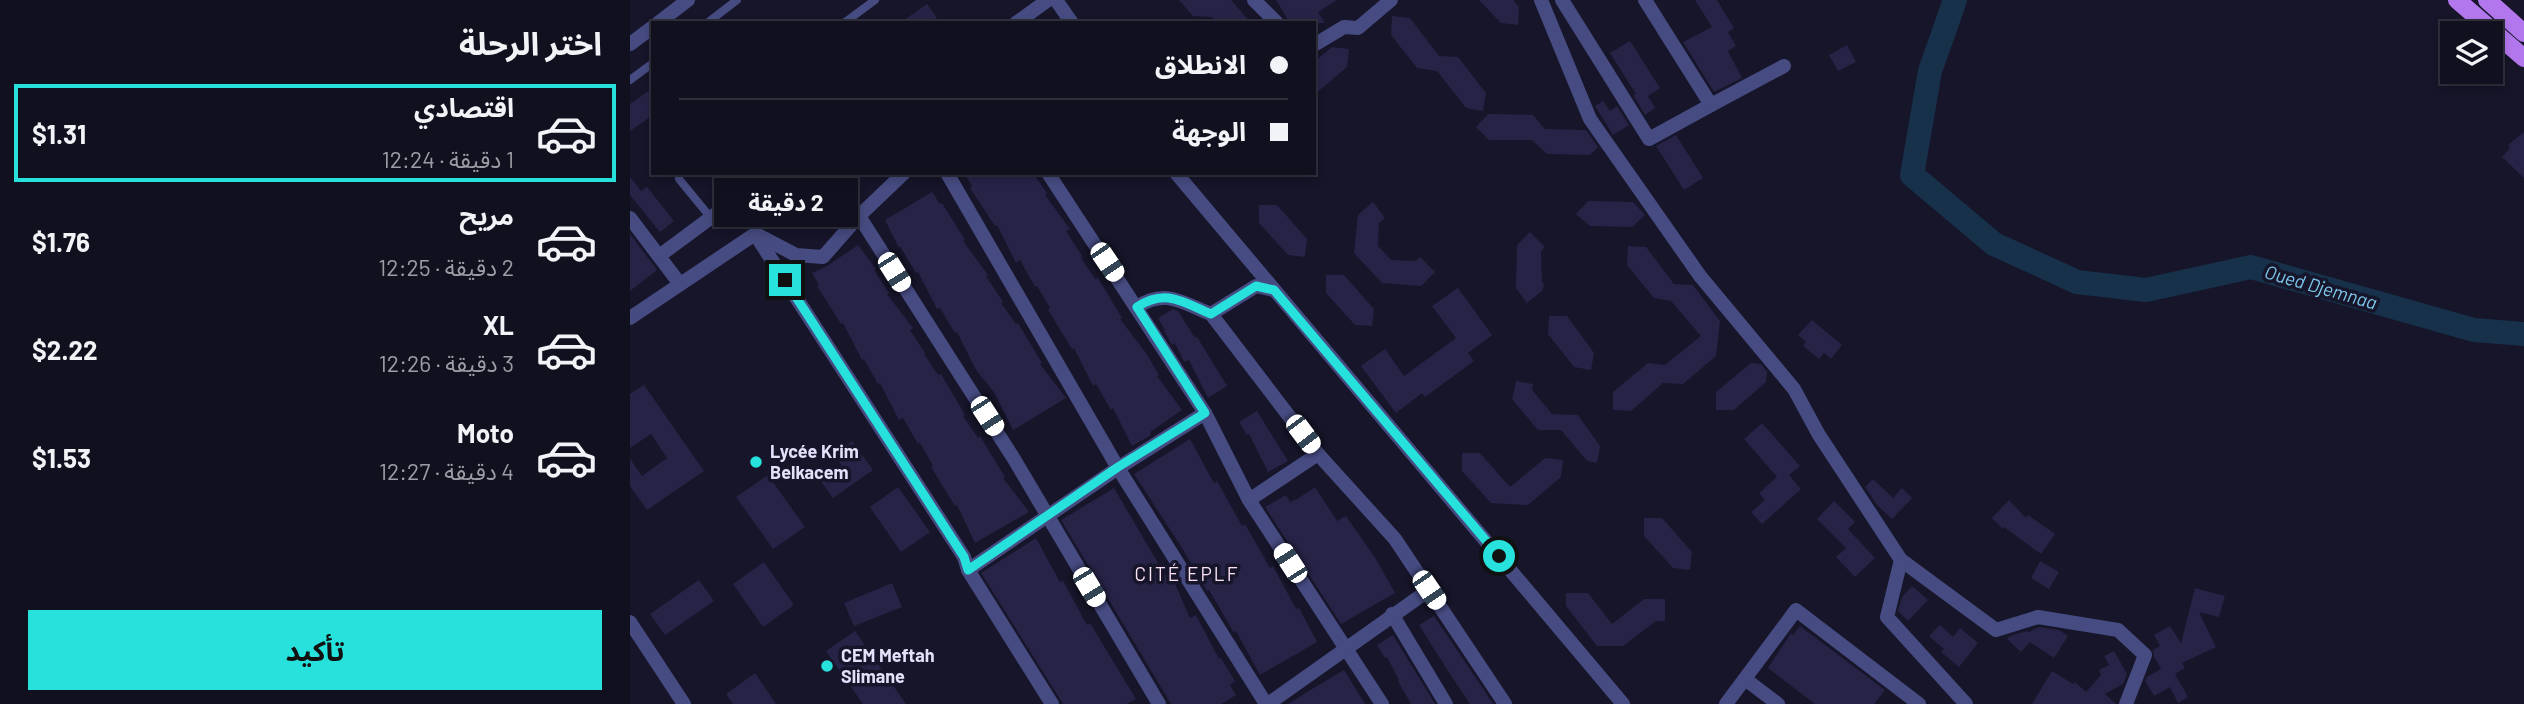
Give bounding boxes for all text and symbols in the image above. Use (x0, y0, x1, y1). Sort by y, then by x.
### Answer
map controls (2440, 21, 2503, 84)
button: layers (2440, 21, 2503, 84)
text: اختر الرحلة (459, 23, 602, 61)
text: الانطلاق (1155, 48, 1246, 79)
text: اقتصادي (414, 91, 514, 122)
icon: car (535, 102, 598, 165)
text: الوجهة (1172, 115, 1246, 146)
text: $1.31 (32, 118, 86, 149)
text: 1 دقيقة · 12:24 (382, 145, 514, 173)
callout: 2 دقيقة (713, 178, 857, 228)
text: 2 دقيقة (748, 188, 824, 216)
text: مريح (459, 199, 514, 230)
icon: car (535, 210, 598, 273)
text: $1.76 (32, 226, 90, 257)
car (1087, 239, 1128, 285)
car (874, 249, 915, 295)
text: 2 دقيقة · 12:25 (378, 253, 514, 281)
water label: Oued Djemnaa (2262, 259, 2380, 314)
route end (769, 264, 801, 296)
text: XL (483, 309, 514, 340)
icon: car (535, 318, 598, 381)
text: $2.22 (32, 334, 98, 365)
text: 3 دقيقة · 12:26 (379, 349, 514, 377)
car (967, 393, 1008, 439)
car (1282, 411, 1325, 457)
text: Moto (457, 417, 514, 448)
icon: car (535, 426, 598, 489)
place label: Lycée Krim Belkacem (770, 440, 859, 483)
text: $1.53 (32, 442, 91, 473)
marker: Lycée Krim Belkacem (748, 454, 764, 470)
text: 4 دقيقة · 12:27 (379, 457, 514, 485)
car (1270, 540, 1311, 586)
route start (1483, 540, 1515, 572)
district label: CITÉ EPLF (1135, 562, 1239, 585)
car (1070, 564, 1109, 610)
car (1409, 567, 1450, 613)
button: تأكيد (28, 610, 602, 690)
place label: CEM Meftah Slimane (841, 644, 935, 687)
marker: CEM Meftah Slimane (819, 658, 835, 674)

